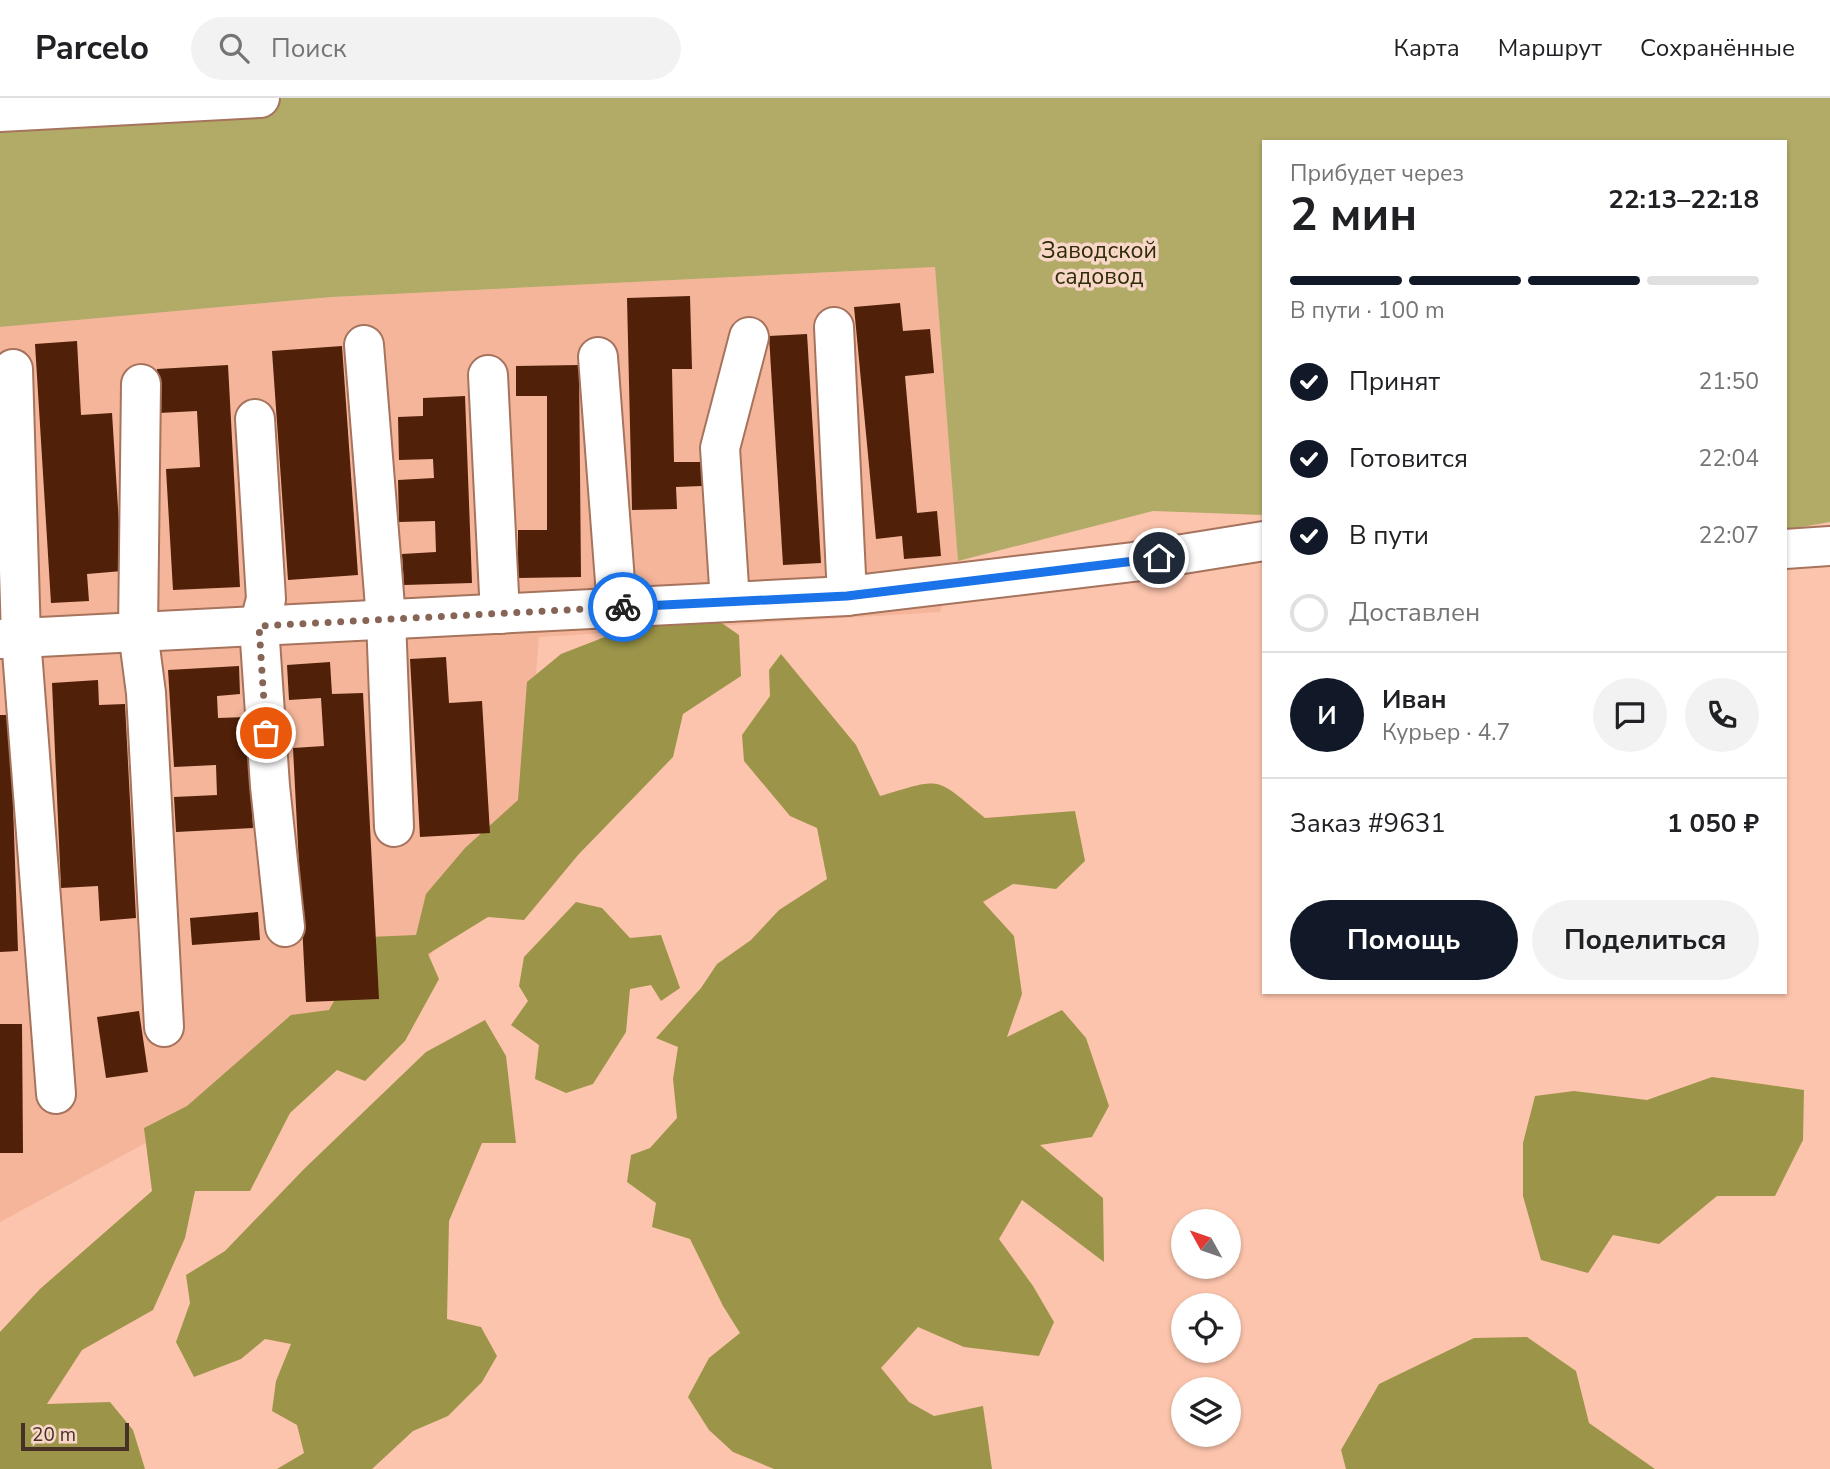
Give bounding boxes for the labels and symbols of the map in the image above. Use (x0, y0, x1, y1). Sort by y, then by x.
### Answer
park label: Заводской садовод (1041, 235, 1157, 292)
pin (1129, 528, 1189, 588)
courier (588, 572, 658, 642)
pin (236, 703, 296, 763)
north arrow (1171, 1209, 1241, 1279)
scale bar (21, 1420, 130, 1452)

